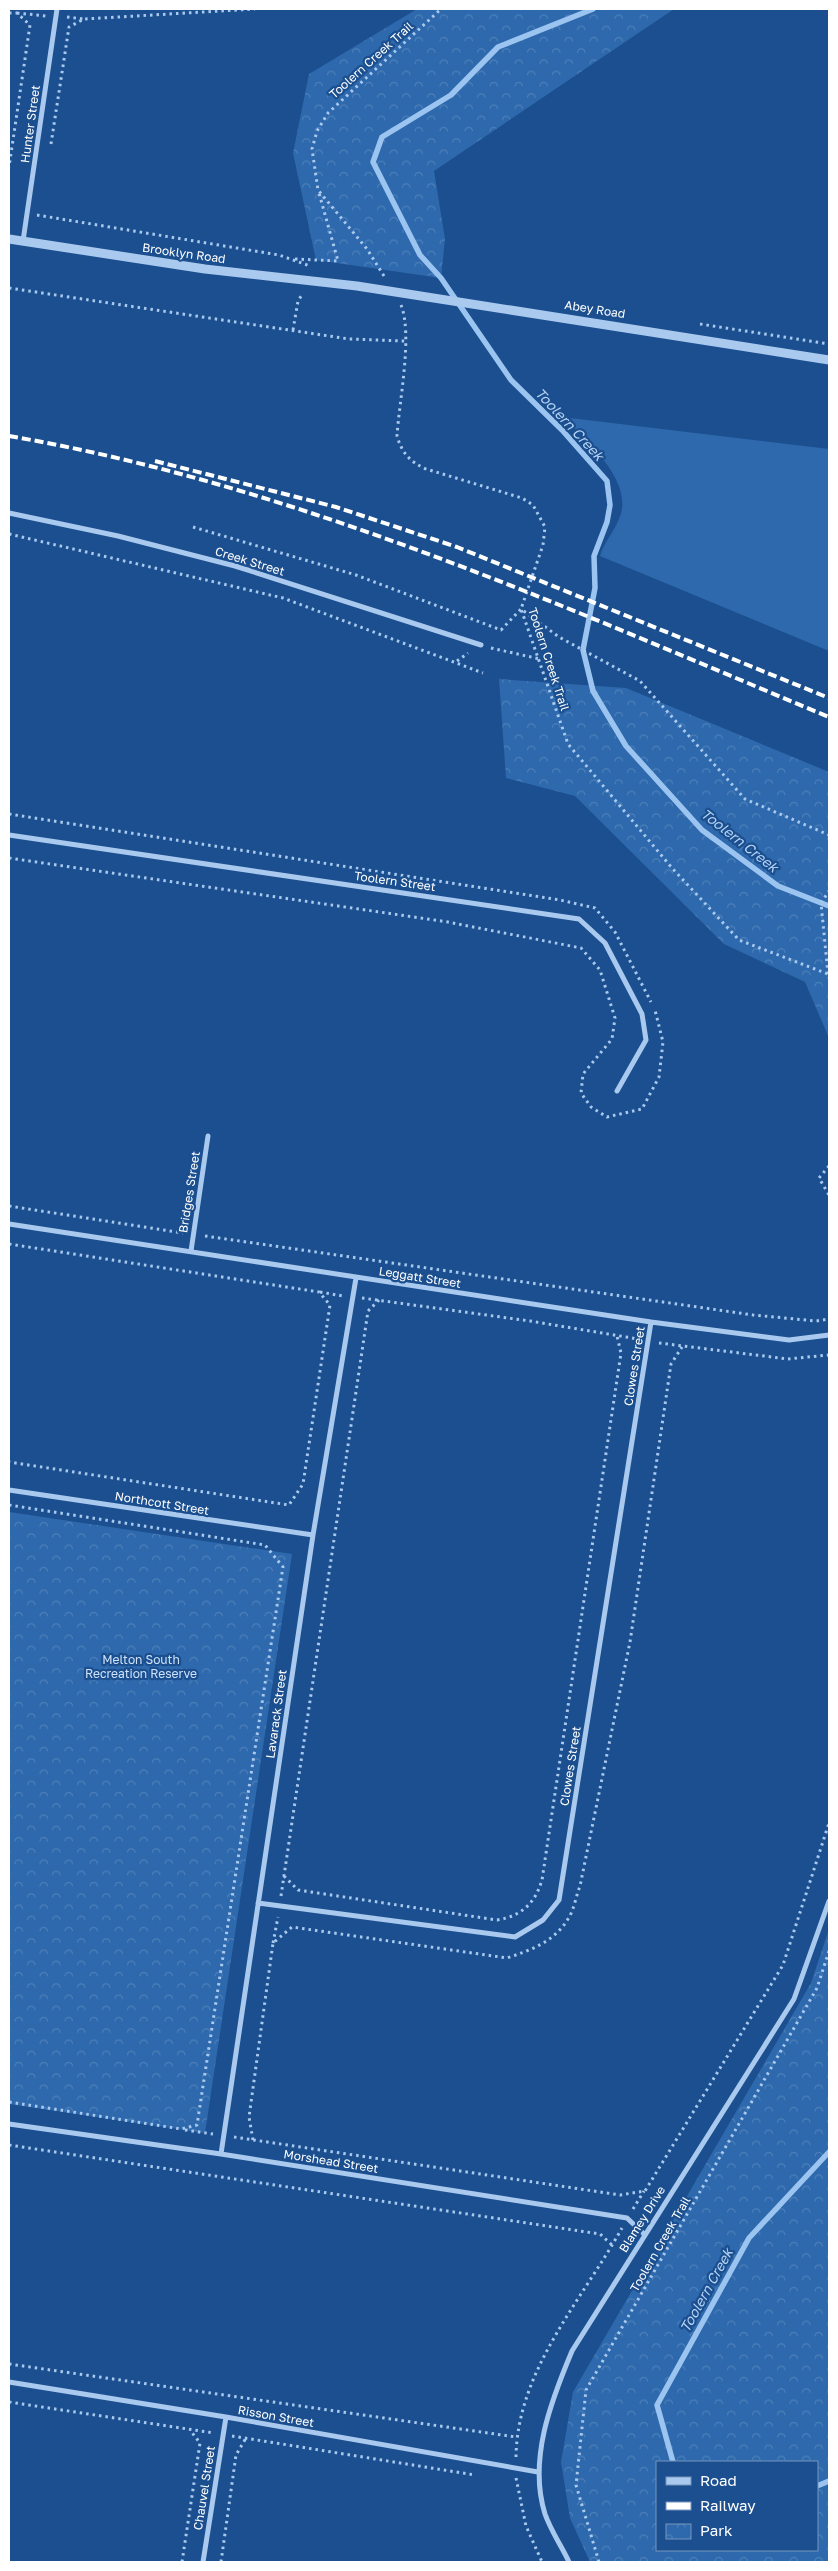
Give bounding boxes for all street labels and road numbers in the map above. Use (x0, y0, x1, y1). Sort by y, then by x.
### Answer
street label: Toolern Creek Trail (326, 18, 416, 102)
street label: Hunter Street (17, 84, 43, 164)
street label: Brooklyn Road (141, 240, 227, 266)
street label: Abey Road (564, 297, 626, 321)
street label: Creek Street (213, 543, 287, 579)
street label: Toolern Creek Trail (525, 605, 573, 713)
street label: Toolern Street (353, 868, 437, 894)
street label: Bridges Street (175, 1150, 203, 1234)
street label: Leggatt Street (378, 1263, 462, 1291)
street label: Clowes Street (620, 1325, 648, 1407)
street label: Northcott Street (114, 1488, 210, 1518)
street label: Lavarack Street (262, 1668, 290, 1760)
street label: Clowes Street (556, 1725, 584, 1807)
street label: Morshead Street (283, 2146, 380, 2176)
street label: Blamey Drive (616, 2183, 668, 2255)
street label: Toolern Creek Trail (627, 2193, 693, 2294)
street label: Risson Street (237, 2402, 316, 2430)
street label: Chauvel Street (190, 2444, 218, 2531)

